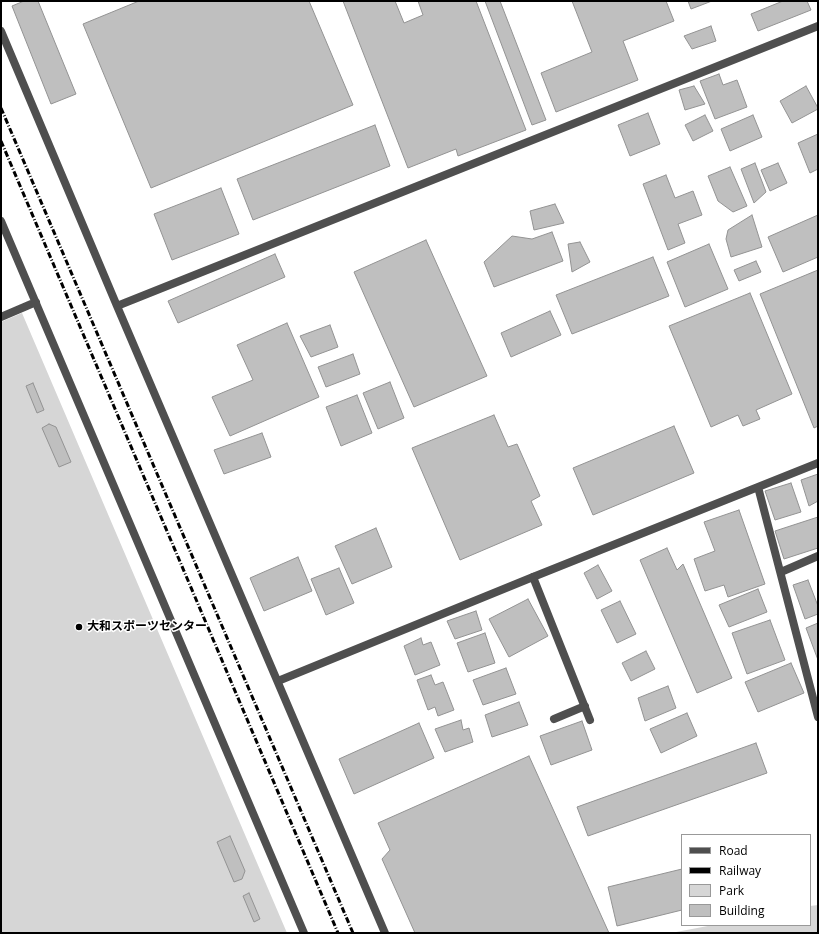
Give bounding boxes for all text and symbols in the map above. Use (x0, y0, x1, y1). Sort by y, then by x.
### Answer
place label: 大和スポーツセンター (87, 620, 207, 634)
marker: 大和スポーツセンター (74, 622, 84, 632)
legend (681, 834, 811, 926)
text: Road (719, 842, 748, 859)
text: Railway (719, 862, 761, 879)
text: Park (719, 882, 744, 899)
text: Building (719, 902, 764, 919)

